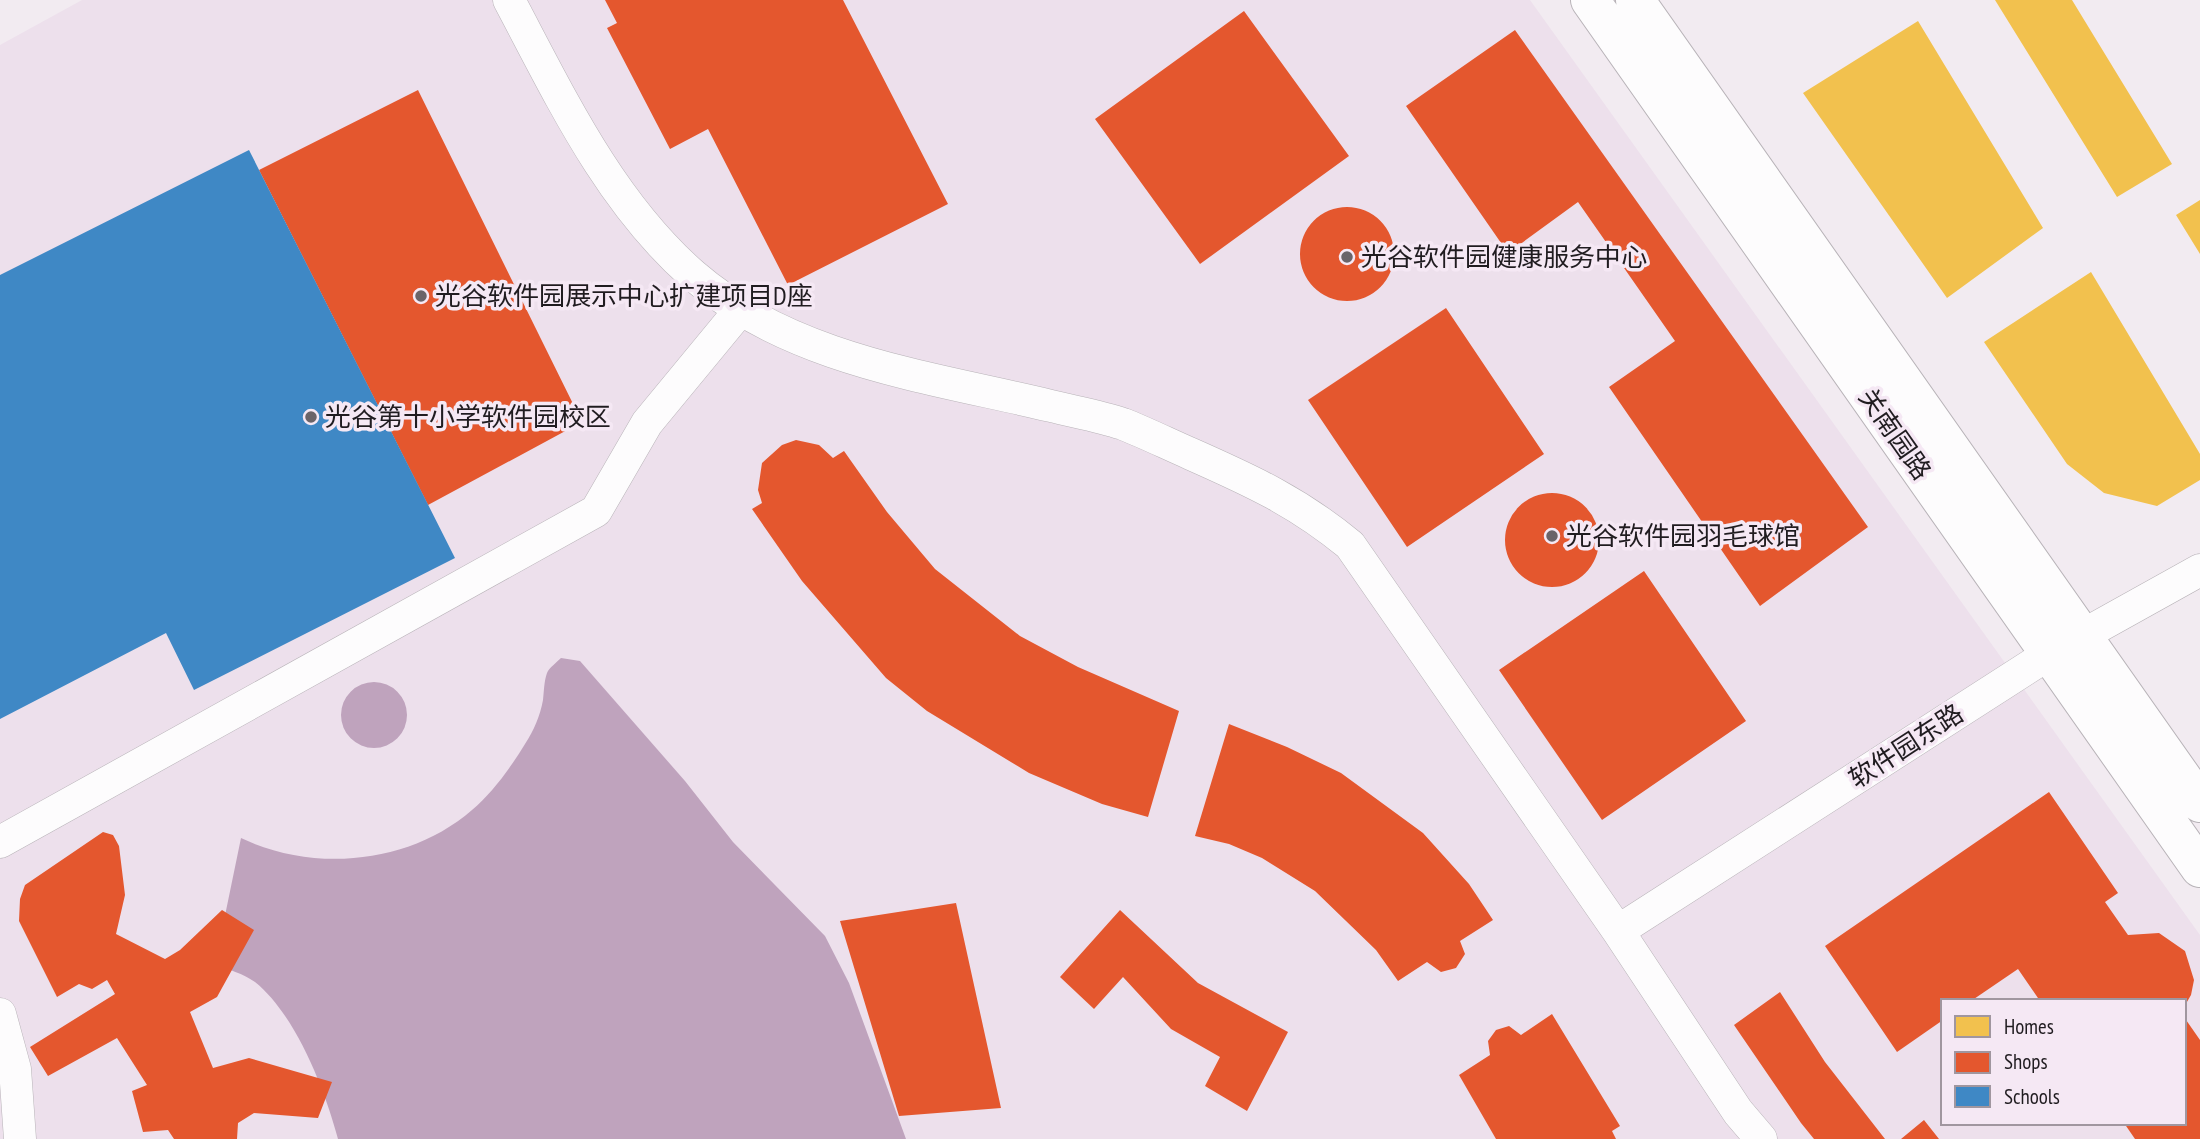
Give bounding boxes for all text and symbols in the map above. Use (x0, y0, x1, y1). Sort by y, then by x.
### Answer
place label: 光谷软件园健康服务中心 (1361, 240, 1647, 273)
marker: 光谷软件园健康服务中心 (1339, 249, 1355, 265)
place label: 光谷软件园展示中心扩建项目D座 (435, 279, 813, 312)
marker: 光谷软件园展示中心扩建项目D座 (413, 288, 429, 304)
street label: 关南园路 (1852, 382, 1939, 486)
place label: 光谷第十小学软件园校区 (325, 400, 611, 433)
marker: 光谷第十小学软件园校区 (303, 409, 319, 425)
place label: 光谷软件园羽毛球馆 (1566, 519, 1800, 552)
marker: 光谷软件园羽毛球馆 (1544, 528, 1560, 544)
street label: 软件园东路 (1842, 696, 1969, 795)
legend (1941, 999, 2186, 1125)
text: Homes (2004, 1013, 2054, 1040)
text: Shops (2004, 1048, 2048, 1075)
text: Schools (2004, 1083, 2060, 1110)

